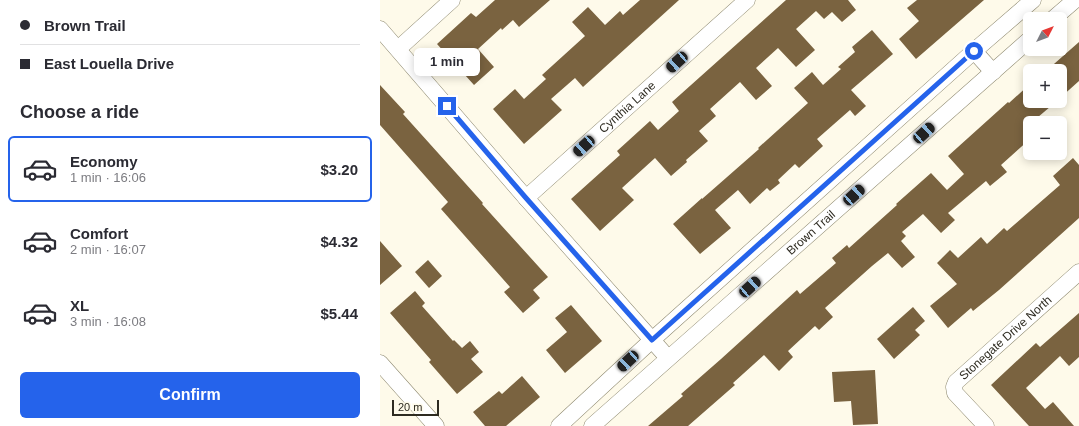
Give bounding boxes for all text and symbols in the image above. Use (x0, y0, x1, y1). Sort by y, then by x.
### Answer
north arrow (1023, 12, 1067, 56)
map controls (1023, 12, 1067, 160)
text: Brown Trail (44, 17, 126, 34)
route start (965, 42, 983, 60)
callout: 1 min (414, 48, 480, 76)
car (664, 50, 690, 74)
text: 1 min (430, 54, 464, 69)
text: East Louella Drive (44, 55, 174, 72)
button: + (1023, 64, 1067, 108)
street label: Cynthia Lane (596, 78, 659, 136)
route end (438, 97, 456, 115)
text: Choose a ride (20, 102, 139, 122)
button: − (1023, 116, 1067, 160)
car (911, 121, 937, 145)
car (571, 134, 597, 158)
icon: car (22, 151, 58, 187)
text: Economy (70, 153, 138, 170)
text: $3.20 (320, 161, 358, 178)
text: 1 min · 16:06 (70, 170, 146, 185)
car (841, 183, 867, 207)
street label: Brown Trail (784, 208, 838, 258)
icon: car (22, 223, 58, 259)
text: Comfort (70, 225, 128, 242)
text: $4.32 (320, 233, 358, 250)
text: 2 min · 16:07 (70, 242, 146, 257)
car (737, 275, 763, 299)
street label: Stonegate Drive North (956, 293, 1054, 383)
icon: car (22, 295, 58, 331)
text: XL (70, 297, 89, 314)
text: $5.44 (320, 305, 358, 322)
text: 3 min · 16:08 (70, 314, 146, 329)
car (615, 348, 641, 374)
button: Confirm (20, 372, 360, 418)
scale bar (392, 398, 439, 417)
text: 20 m (398, 401, 422, 413)

